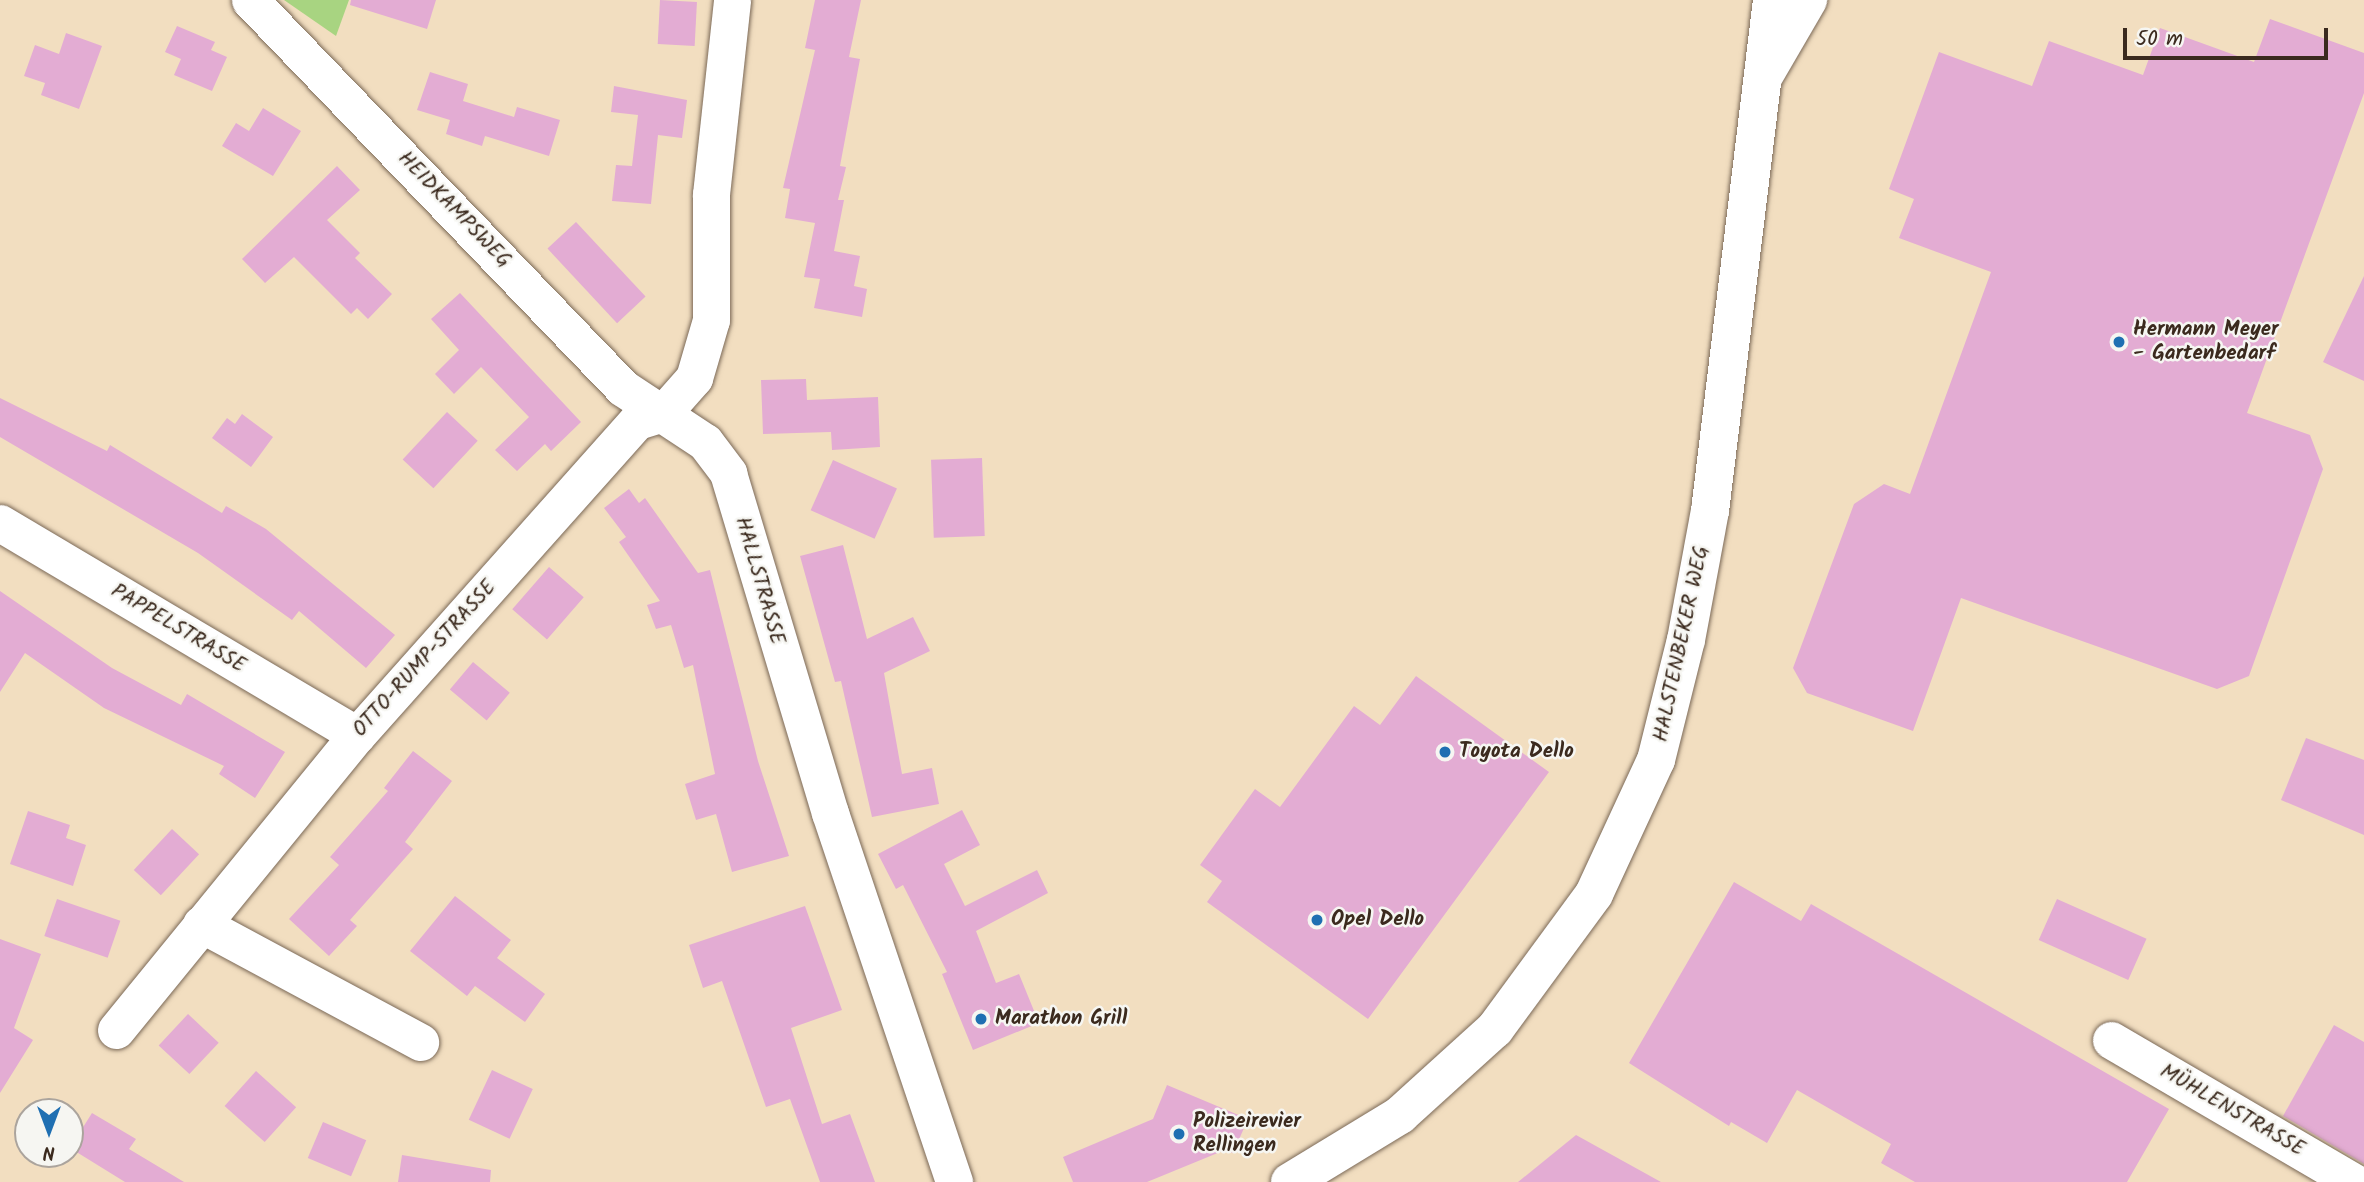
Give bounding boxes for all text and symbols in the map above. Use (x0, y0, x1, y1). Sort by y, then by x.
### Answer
scale bar (2126, 14, 2331, 58)
text: 50 m (2136, 23, 2183, 56)
street label: HEIDKAMPSWEG (392, 146, 516, 274)
place label: Hermann Meyer - Gartenbedarf (2133, 317, 2279, 367)
marker: Hermann Meyer - Gartenbedarf (2111, 334, 2127, 350)
street label: HALLSTRASSE (729, 514, 789, 648)
street label: HALSTENBEKER WEG (1649, 544, 1715, 744)
street label: OTTO-RUMP-STRASSE (348, 575, 502, 743)
street label: PAPPELSTRASSE (106, 579, 250, 679)
place label: Toyota Dello (1459, 739, 1574, 765)
marker: Toyota Dello (1437, 744, 1453, 760)
place label: Opel Dello (1331, 907, 1424, 933)
marker: Opel Dello (1309, 912, 1325, 928)
place label: Marathon Grill (995, 1006, 1127, 1032)
marker: Marathon Grill (973, 1011, 989, 1027)
street label: MÜHLENSTRASSE (2155, 1059, 2309, 1163)
north arrow (14, 1098, 84, 1168)
place label: Polizeirevier Rellingen (1193, 1109, 1301, 1159)
marker: Polizeirevier Rellingen (1171, 1126, 1187, 1142)
text: N (43, 1137, 55, 1167)

